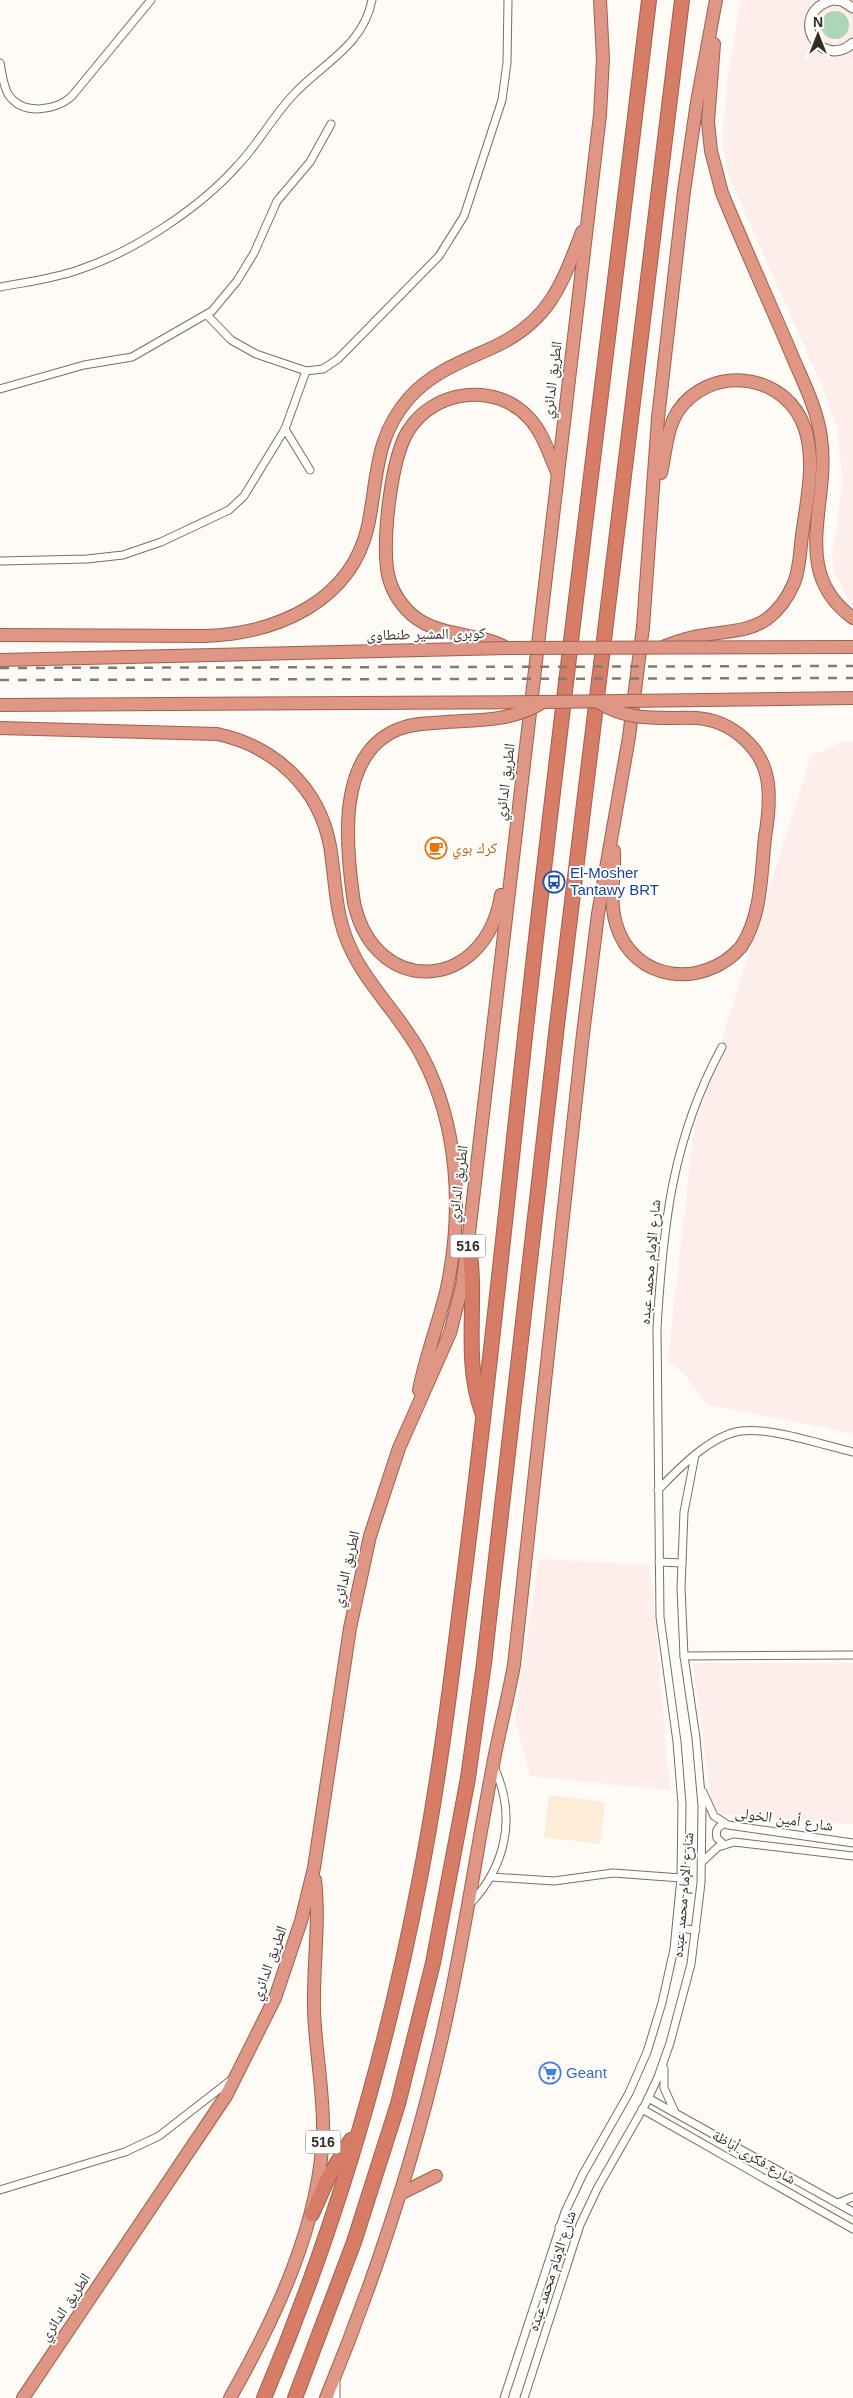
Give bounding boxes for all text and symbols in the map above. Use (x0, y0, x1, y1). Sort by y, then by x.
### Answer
north arrow (793, 10, 843, 60)
text: N (813, 14, 823, 30)
street label: الطريق الدائري (538, 340, 568, 420)
street label: كوبرى المشير طنطاوى (366, 624, 486, 645)
street label: الطريق الدائري (491, 742, 521, 822)
cafe icon: كرك بوي (424, 836, 448, 860)
place label: كرك بوي (452, 839, 497, 860)
place label: El-Mosher Tantawy BRT (570, 864, 659, 898)
bus stop icon: El-Mosher Tantawy BRT (542, 870, 566, 894)
street label: الطريق الدائري (444, 1144, 474, 1224)
street label: شارع الإمام محمد عبده (636, 1199, 665, 1325)
road number: 516 (450, 1234, 486, 1258)
street label: الطريق الدائري (328, 1529, 366, 1610)
street label: شارع أمين الخولى (734, 1803, 834, 1836)
street label: شارع الإمام محمد عبده (669, 1832, 698, 1958)
street label: الطريق الدائري (247, 1923, 293, 2004)
supermarket icon: Geant (538, 2061, 562, 2085)
place label: Geant (566, 2064, 608, 2081)
street label: شارع فكرى أباظة (708, 2126, 799, 2189)
road number: 516 (306, 2130, 340, 2154)
street label: شارع الإمام محمد عبده (524, 2208, 581, 2334)
street label: الطريق الدائري (36, 2270, 97, 2346)

